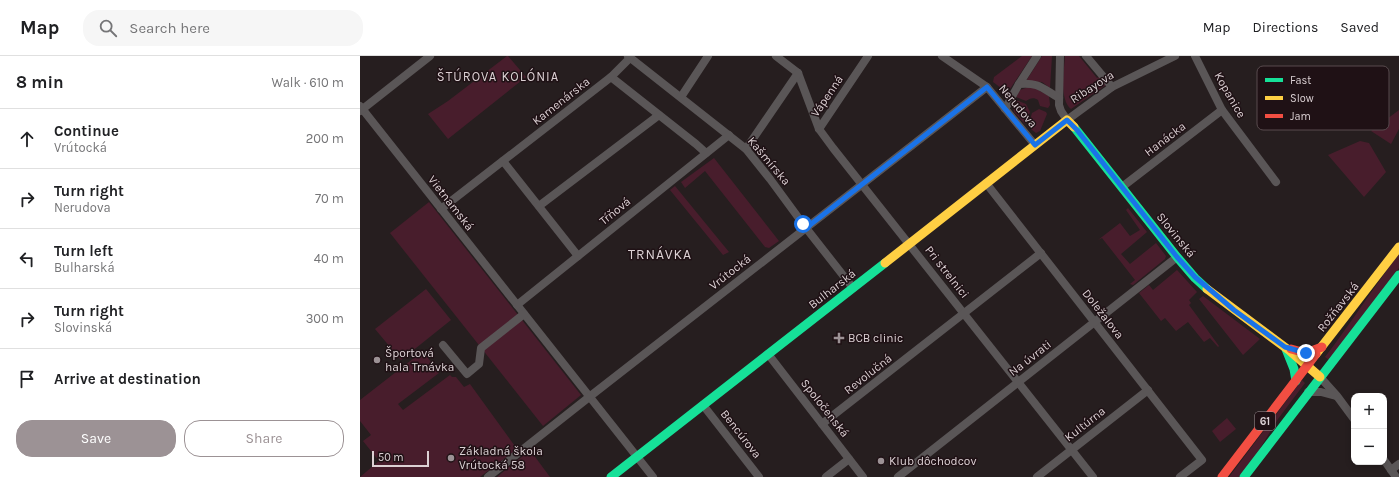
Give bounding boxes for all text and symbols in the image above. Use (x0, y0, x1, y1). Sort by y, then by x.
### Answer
search box (83, 10, 363, 46)
text: Map (20, 17, 59, 39)
icon: search (97, 17, 119, 39)
text: Search here (129, 19, 210, 37)
text: Map (1203, 19, 1231, 36)
text: Directions (1253, 19, 1318, 36)
text: Saved (1340, 19, 1379, 36)
legend (1257, 66, 1389, 130)
district label: ŠTÚROVA KOLÓNIA (437, 67, 559, 84)
street label: Ribayova (1067, 68, 1117, 106)
street label: Kopanice (1211, 70, 1249, 120)
text: 8 min (16, 72, 64, 92)
street label: Vápenná (808, 72, 846, 120)
street label: Kamenárska (529, 74, 593, 128)
text: Fast (1290, 74, 1311, 87)
text: Walk · 610 m (271, 75, 344, 90)
street label: Nerudova (996, 81, 1040, 131)
text: Slow (1290, 92, 1314, 105)
text: Jam (1290, 110, 1311, 123)
street label: Hanácka (1142, 119, 1188, 159)
text: Continue (54, 122, 119, 140)
icon: ahead (16, 128, 38, 150)
text: 200 m (306, 131, 344, 146)
street label: Kašmírska (745, 134, 793, 188)
text: Vrútocká (54, 140, 107, 155)
street label: Vietnamská (425, 173, 477, 233)
text: Turn right (54, 182, 124, 200)
icon: right (16, 188, 38, 210)
text: 70 m (315, 191, 344, 206)
street label: Tŕňová (597, 194, 633, 228)
text: Nerudova (54, 200, 111, 215)
street label: Slovinská (1154, 210, 1198, 260)
route start (794, 215, 812, 233)
text: Turn left (54, 242, 113, 260)
street label: Pri strelnici (922, 243, 972, 301)
district label: TRNÁVKA (628, 245, 692, 263)
icon: left (16, 248, 38, 270)
text: 40 m (314, 251, 344, 266)
street label: Vrútocká (706, 251, 754, 293)
text: Bulharská (54, 260, 115, 275)
street label: Bulharská (806, 266, 858, 312)
street label: Rožňavská (1314, 279, 1362, 335)
street label: Doležalova (1079, 286, 1127, 342)
text: Turn right (54, 302, 124, 320)
icon: right (16, 308, 38, 330)
text: 300 m (306, 311, 344, 326)
text: Slovinská (54, 320, 112, 335)
place label: BCB clinic (848, 331, 903, 345)
marker: BCB clinic (833, 332, 845, 344)
street label: Na úvrati (1006, 337, 1054, 379)
route end (1297, 344, 1315, 362)
place label: Športová hala Trnávka (385, 345, 454, 374)
street label: Revolučná (841, 351, 895, 397)
marker: Športová hala Trnávka (372, 355, 382, 365)
icon: arrive (16, 368, 38, 390)
text: Arrive at destination (54, 370, 201, 388)
street label: Spoločenská (798, 376, 852, 440)
map controls (1351, 393, 1387, 465)
button: + (1351, 393, 1387, 429)
street label: Kultúrna (1062, 404, 1108, 444)
street label: Bencúrova (718, 407, 764, 461)
road number: 61 (1255, 412, 1275, 430)
button: Save (16, 420, 176, 457)
button: Share (184, 420, 344, 457)
button: − (1351, 429, 1387, 465)
place label: Základná škola Vrútocká 58 (459, 444, 543, 472)
scale bar (372, 449, 429, 468)
text: 50 m (378, 451, 404, 464)
marker: Základná škola Vrútocká 58 (446, 453, 456, 463)
place label: Klub dôchodcov (889, 454, 976, 468)
marker: Klub dôchodcov (876, 456, 886, 466)

